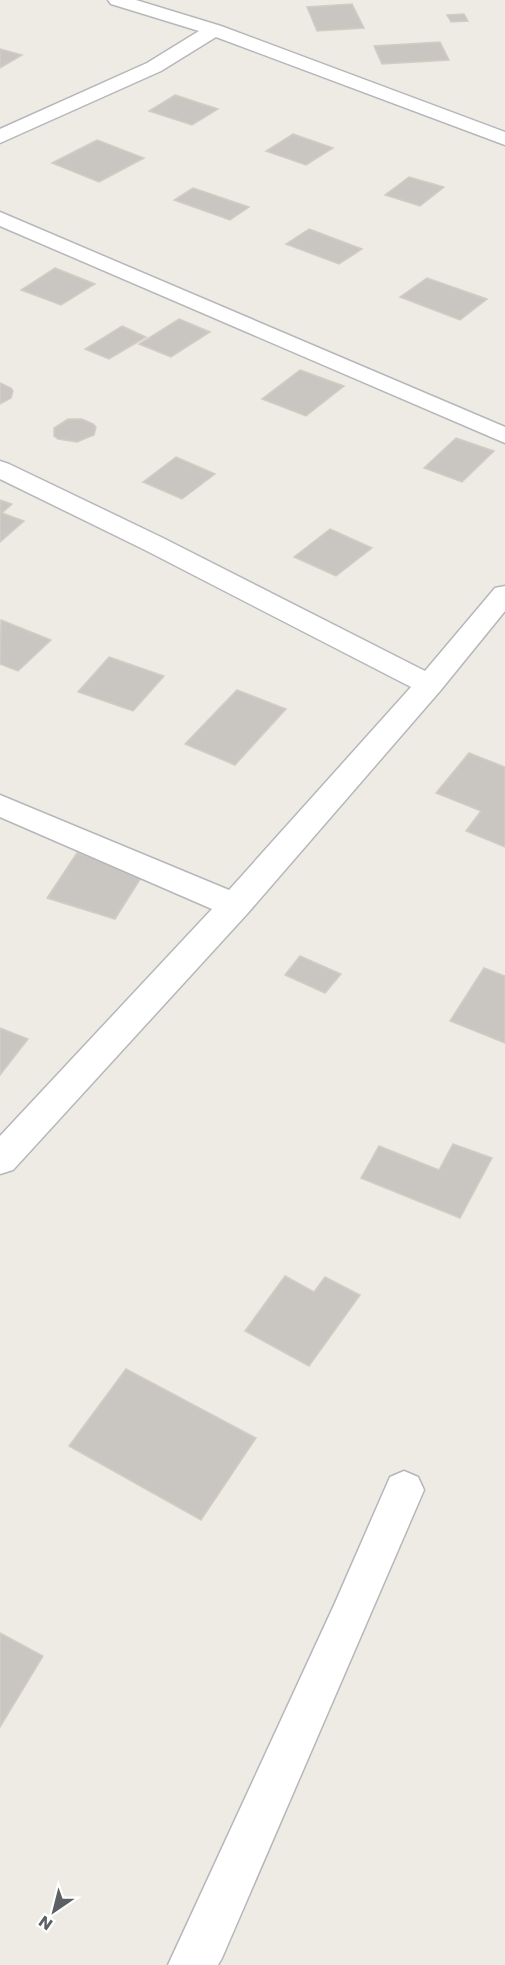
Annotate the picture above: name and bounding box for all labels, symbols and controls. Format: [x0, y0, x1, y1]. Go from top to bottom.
north arrow [24, 1881, 84, 1941]
text: N [34, 1910, 57, 1936]

